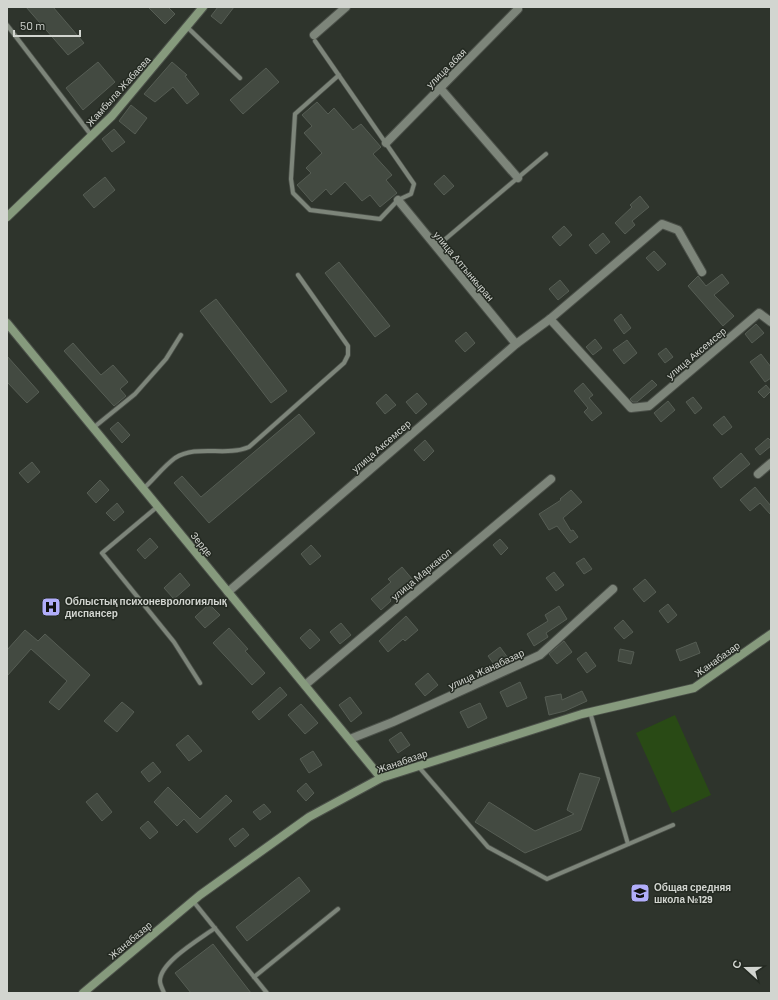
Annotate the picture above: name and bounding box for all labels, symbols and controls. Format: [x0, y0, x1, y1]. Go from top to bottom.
scale bar [14, 12, 80, 38]
text: 50 m [20, 18, 45, 32]
street label: улица абая [424, 46, 468, 90]
street label: Жамбыла Жабаева [83, 53, 153, 129]
street label: улица Алтынкыран [431, 229, 497, 303]
street label: улица Аксемсер [664, 324, 729, 381]
street label: улица Аксемсер [349, 417, 413, 475]
street label: Зерде [188, 529, 216, 559]
street label: улица Маркакол [388, 545, 454, 603]
place label: Облыстық психоневрологиялық диспансер [65, 595, 227, 619]
hospital icon: Облыстық психоневрологиялық диспансер [40, 596, 62, 618]
street label: Жанабазар [692, 639, 742, 679]
street label: улица Жанабазар [446, 646, 526, 692]
street label: Жанабазар [375, 747, 429, 775]
place label: Общая средняя школа №129 [654, 881, 731, 905]
school or university icon: Общая средняя школа №129 [629, 882, 651, 904]
street label: Жанабазар [106, 918, 154, 962]
north arrow [726, 948, 766, 988]
text: С [729, 958, 744, 970]

